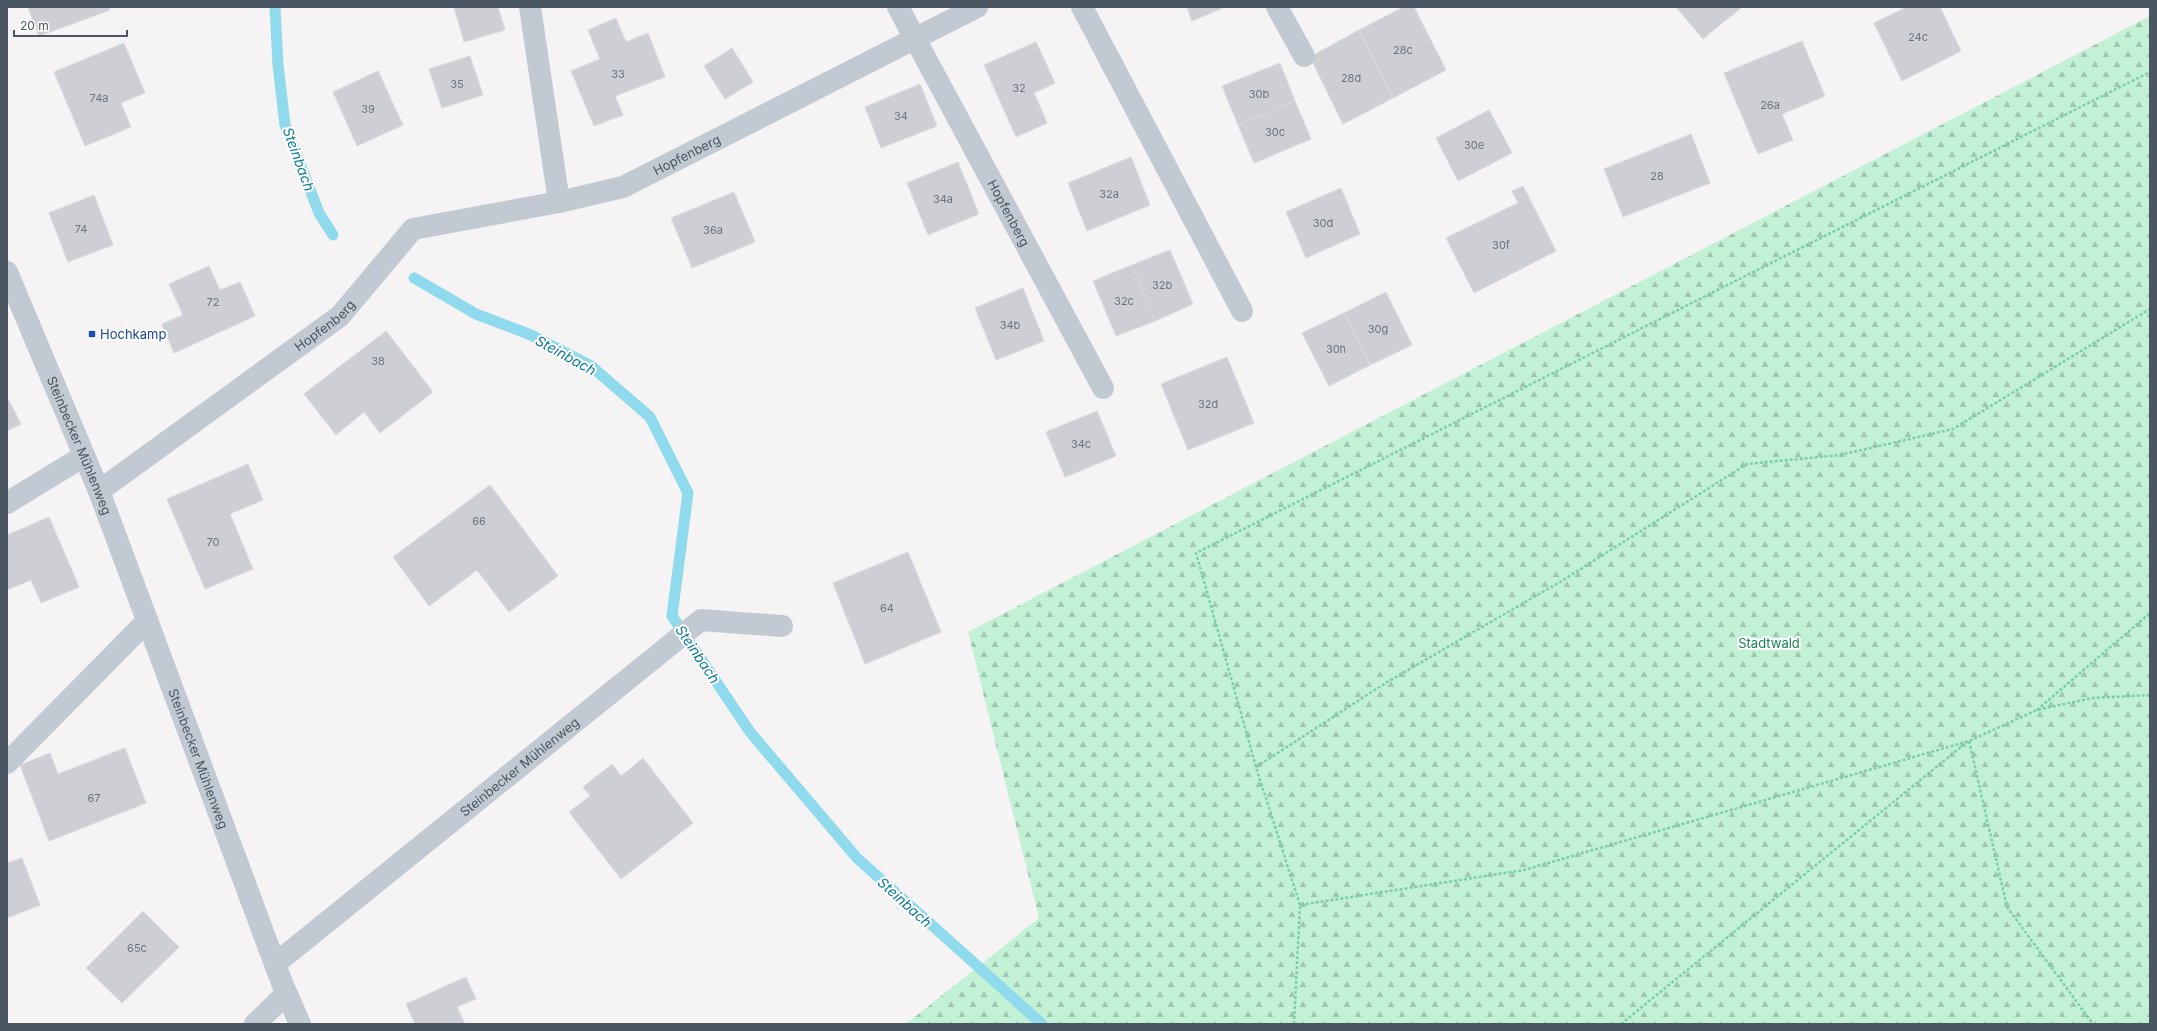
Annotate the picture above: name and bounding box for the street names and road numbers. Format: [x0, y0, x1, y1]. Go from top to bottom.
street label: Hopfenberg [650, 131, 723, 178]
street label: Hopfenberg [984, 177, 1033, 249]
street label: Hopfenberg [291, 296, 358, 355]
street label: Steinbecker Mühlenweg [44, 374, 115, 517]
street label: Steinbecker Mühlenweg [165, 686, 232, 831]
street label: Steinbecker Mühlenweg [457, 714, 582, 820]

